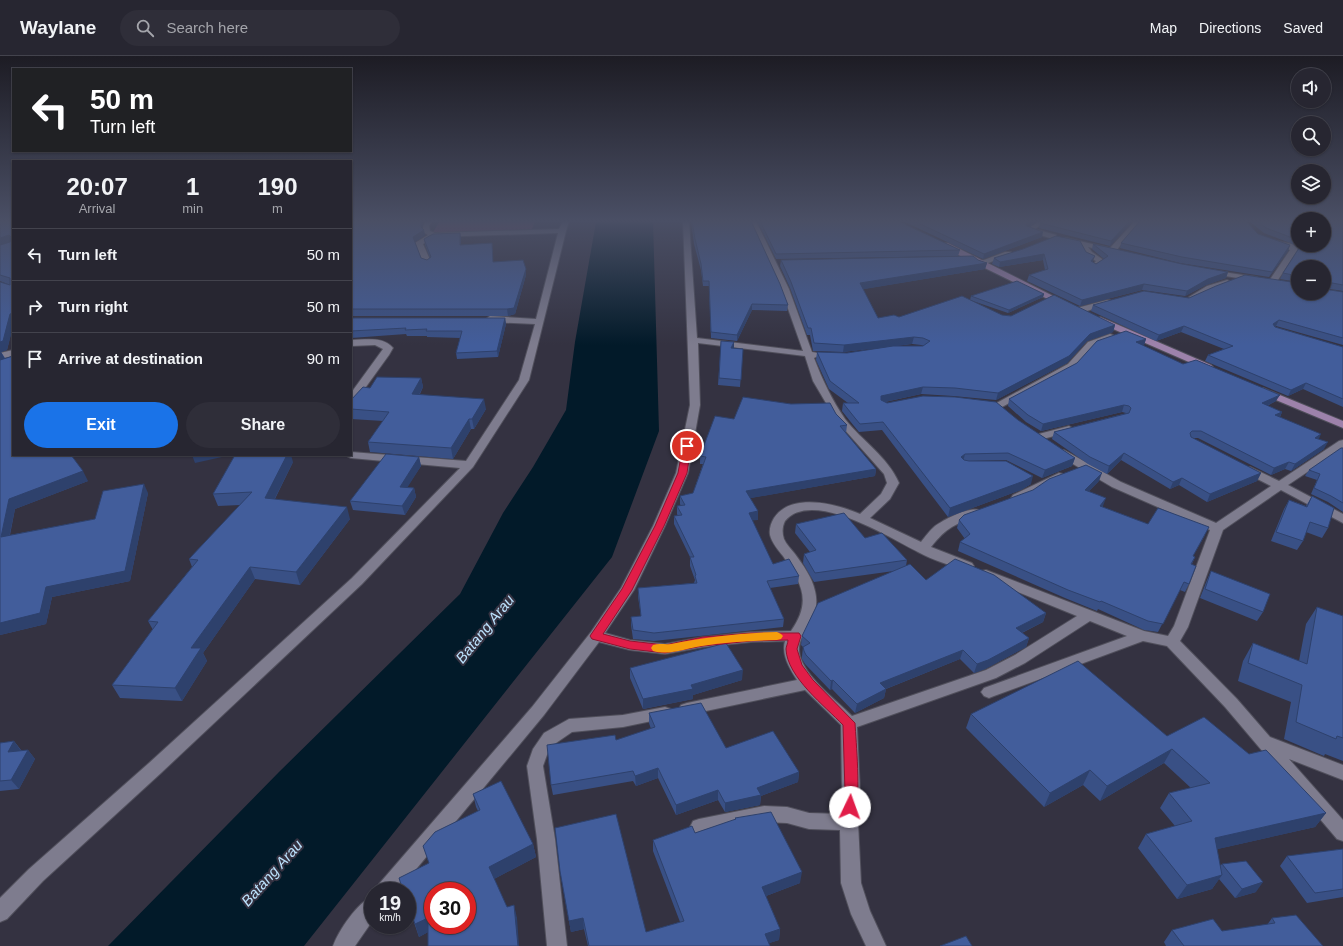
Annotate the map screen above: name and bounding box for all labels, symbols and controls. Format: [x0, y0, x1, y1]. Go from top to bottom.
search box [120, 10, 400, 46]
text: Waylane [20, 17, 96, 38]
icon: search [134, 17, 156, 39]
text: Search here [166, 19, 248, 36]
text: Map [1150, 20, 1177, 36]
text: Directions [1199, 20, 1261, 36]
text: Saved [1283, 20, 1323, 36]
map controls [1291, 68, 1331, 300]
button: sound [1291, 68, 1331, 108]
icon: left [24, 84, 76, 136]
text: 50 m [90, 84, 154, 115]
button: search [1291, 116, 1331, 156]
text: Turn left [90, 117, 155, 137]
button: layers [1291, 164, 1331, 204]
text: 20:07 [66, 173, 128, 200]
text: 1 [186, 173, 199, 200]
text: 190 [258, 173, 298, 200]
text: Arrival [79, 201, 116, 216]
text: min [182, 201, 203, 216]
text: m [272, 201, 283, 216]
button: + [1291, 212, 1331, 252]
icon: left [24, 244, 46, 266]
text: Turn left [58, 246, 117, 263]
text: 50 m [307, 246, 340, 263]
button: − [1291, 260, 1331, 300]
icon: right [24, 296, 46, 318]
text: Turn right [58, 298, 128, 315]
text: 50 m [307, 298, 340, 315]
icon: arrive [24, 348, 46, 370]
text: Arrive at destination [58, 350, 203, 367]
text: 90 m [307, 350, 340, 367]
button: Exit [24, 402, 178, 448]
button: Share [186, 402, 340, 448]
pin [670, 429, 704, 463]
icon: arrive [676, 435, 698, 457]
water label: Batang Arau [452, 591, 518, 666]
position arrow [829, 786, 871, 828]
water label: Batang Arau [238, 836, 306, 909]
speed limit sign: 30 [424, 882, 476, 934]
text: 19 [379, 892, 401, 914]
text: km/h [379, 912, 401, 923]

